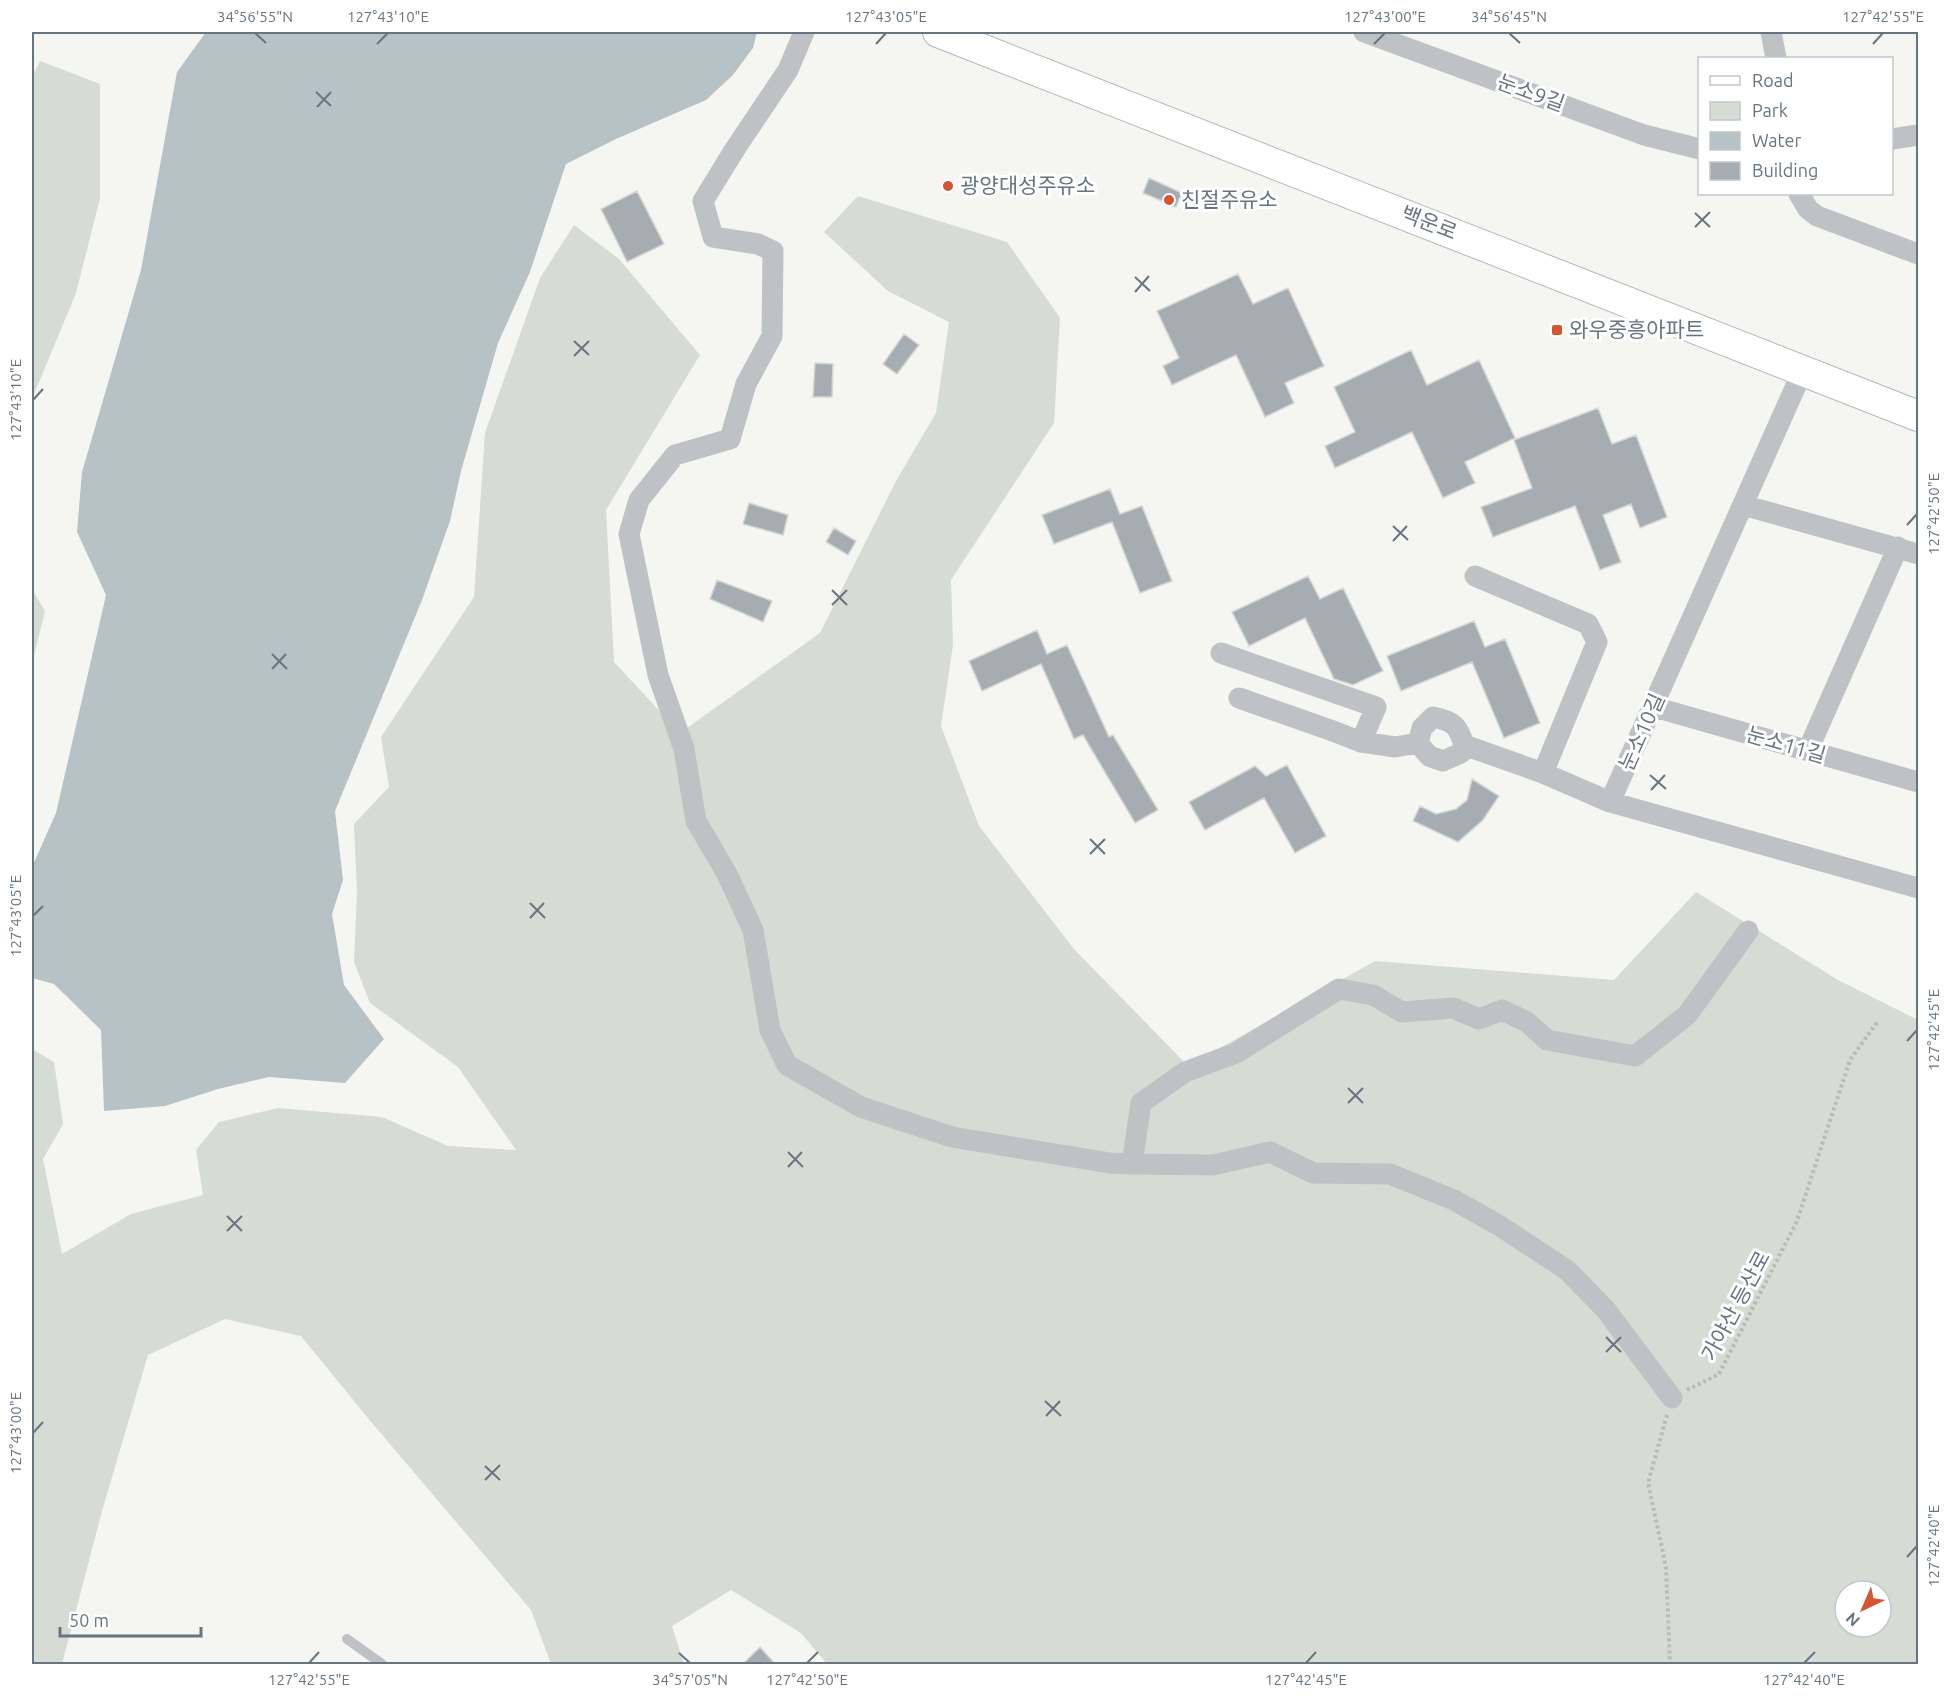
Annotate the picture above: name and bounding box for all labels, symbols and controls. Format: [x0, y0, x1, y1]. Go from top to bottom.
text: 34°56'55"N [217, 8, 293, 25]
text: 127°43'10"E [347, 8, 429, 25]
text: 127°43'05"E [845, 8, 927, 25]
text: 127°43'00"E [1344, 8, 1426, 25]
text: 34°56'45"N [1471, 8, 1547, 25]
text: 127°42'55"E [1842, 8, 1924, 25]
legend [1698, 57, 1893, 195]
street label: 눈소9길 [1494, 69, 1568, 115]
text: Road [1752, 70, 1794, 90]
text: Park [1752, 100, 1788, 120]
text: Water [1752, 130, 1802, 150]
text: Building [1752, 160, 1818, 180]
place label: 광양대성주유소 [960, 173, 1095, 197]
marker: 광양대성주유소 [941, 179, 955, 193]
place label: 친절주유소 [1181, 187, 1278, 211]
marker: 친절주유소 [1162, 193, 1176, 207]
street label: 백운로 [1398, 200, 1461, 244]
place label: 와우중흥아파트 [1569, 317, 1704, 341]
marker: 와우중흥아파트 [1550, 323, 1564, 337]
text: 127°43'10"E [7, 359, 24, 441]
text: 127°42'50"E [1925, 473, 1942, 555]
street label: 눈소10길 [1614, 689, 1669, 774]
street label: 눈소11길 [1744, 721, 1829, 767]
text: 127°43'05"E [7, 875, 24, 957]
text: 127°42'45"E [1925, 989, 1942, 1071]
street label: 가야산 등산로 [1696, 1247, 1774, 1364]
text: 127°43'00"E [7, 1392, 24, 1474]
text: 127°42'40"E [1925, 1505, 1942, 1587]
north arrow [1833, 1579, 1893, 1639]
scale bar [60, 1600, 201, 1638]
text: N [1842, 1609, 1863, 1630]
text: 50 m [69, 1610, 109, 1630]
text: 127°42'55"E [268, 1671, 350, 1688]
text: 34°57'05"N [652, 1671, 728, 1688]
text: 127°42'50"E [766, 1671, 848, 1688]
text: 127°42'45"E [1265, 1671, 1347, 1688]
text: 127°42'40"E [1763, 1671, 1845, 1688]

